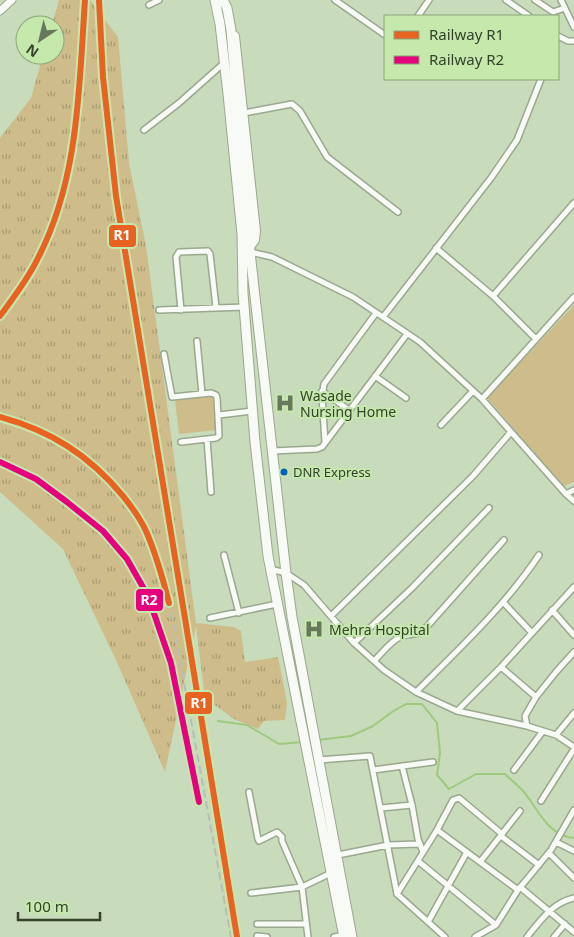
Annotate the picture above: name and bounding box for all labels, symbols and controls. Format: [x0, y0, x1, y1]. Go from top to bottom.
north arrow [15, 15, 65, 65]
legend [384, 15, 559, 80]
text: Railway R1 [429, 24, 504, 44]
text: N [22, 40, 42, 62]
text: Railway R2 [429, 49, 504, 69]
line badge: R1 [108, 224, 137, 248]
text: R1 [113, 225, 131, 244]
place label: Wasade Nursing Home [300, 386, 396, 421]
hospital icon: Wasade Nursing Home [274, 392, 296, 414]
place label: DNR Express [293, 463, 371, 481]
marker: DNR Express [279, 467, 289, 477]
line badge: R2 [135, 588, 164, 612]
text: R2 [140, 590, 158, 609]
hospital icon: Mehra Hospital [303, 618, 325, 640]
place label: Mehra Hospital [329, 620, 430, 639]
line badge: R1 [184, 691, 213, 715]
text: R1 [190, 693, 208, 712]
scale bar [18, 890, 100, 922]
text: 100 m [25, 896, 69, 916]

